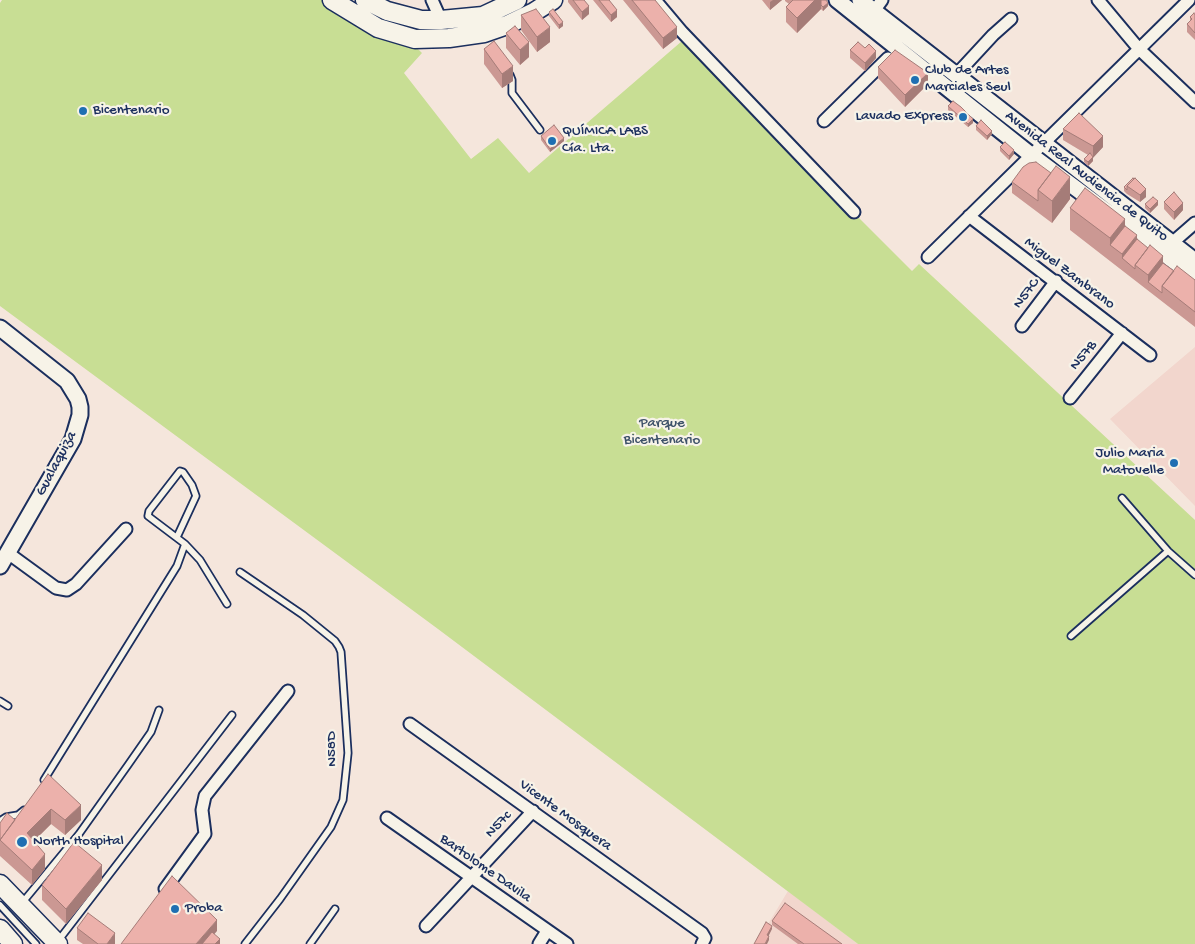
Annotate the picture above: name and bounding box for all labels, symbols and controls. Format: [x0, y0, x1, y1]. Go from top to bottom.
place label: Club de Artes Marciales Seul [925, 62, 1011, 97]
marker: Club de Artes Marciales Seul [909, 74, 921, 86]
place label: Bicentenario [93, 102, 170, 120]
marker: Bicentenario [77, 105, 89, 117]
place label: Lavado Express [855, 108, 953, 126]
street label: Avenida Real Audiencia de Quito [1001, 108, 1171, 246]
marker: Lavado Express [957, 111, 969, 123]
place label: QUÍMICA LABS Cía. Lta. [562, 123, 648, 158]
marker: QUÍMICA LABS Cía. Lta. [546, 135, 558, 147]
street label: Miguel Zambrano [1020, 234, 1118, 314]
street label: N57C [1010, 275, 1044, 313]
street label: N57B [1067, 337, 1101, 375]
park label: Parque Bicentenario [624, 415, 700, 450]
street label: Gualaquiza [32, 429, 82, 499]
place label: Julio Maria Matovelle [1095, 445, 1164, 480]
marker: Julio Maria Matovelle [1168, 457, 1180, 469]
street label: N58D [324, 731, 342, 767]
street label: Vicente Mosquera [515, 776, 615, 856]
street label: N57c [482, 808, 516, 842]
street label: Bartolome Davila [436, 831, 534, 907]
place label: North Hospital [33, 833, 124, 851]
marker: North Hospital [15, 835, 29, 849]
place label: Proba [185, 900, 223, 918]
marker: Proba [169, 903, 181, 915]

